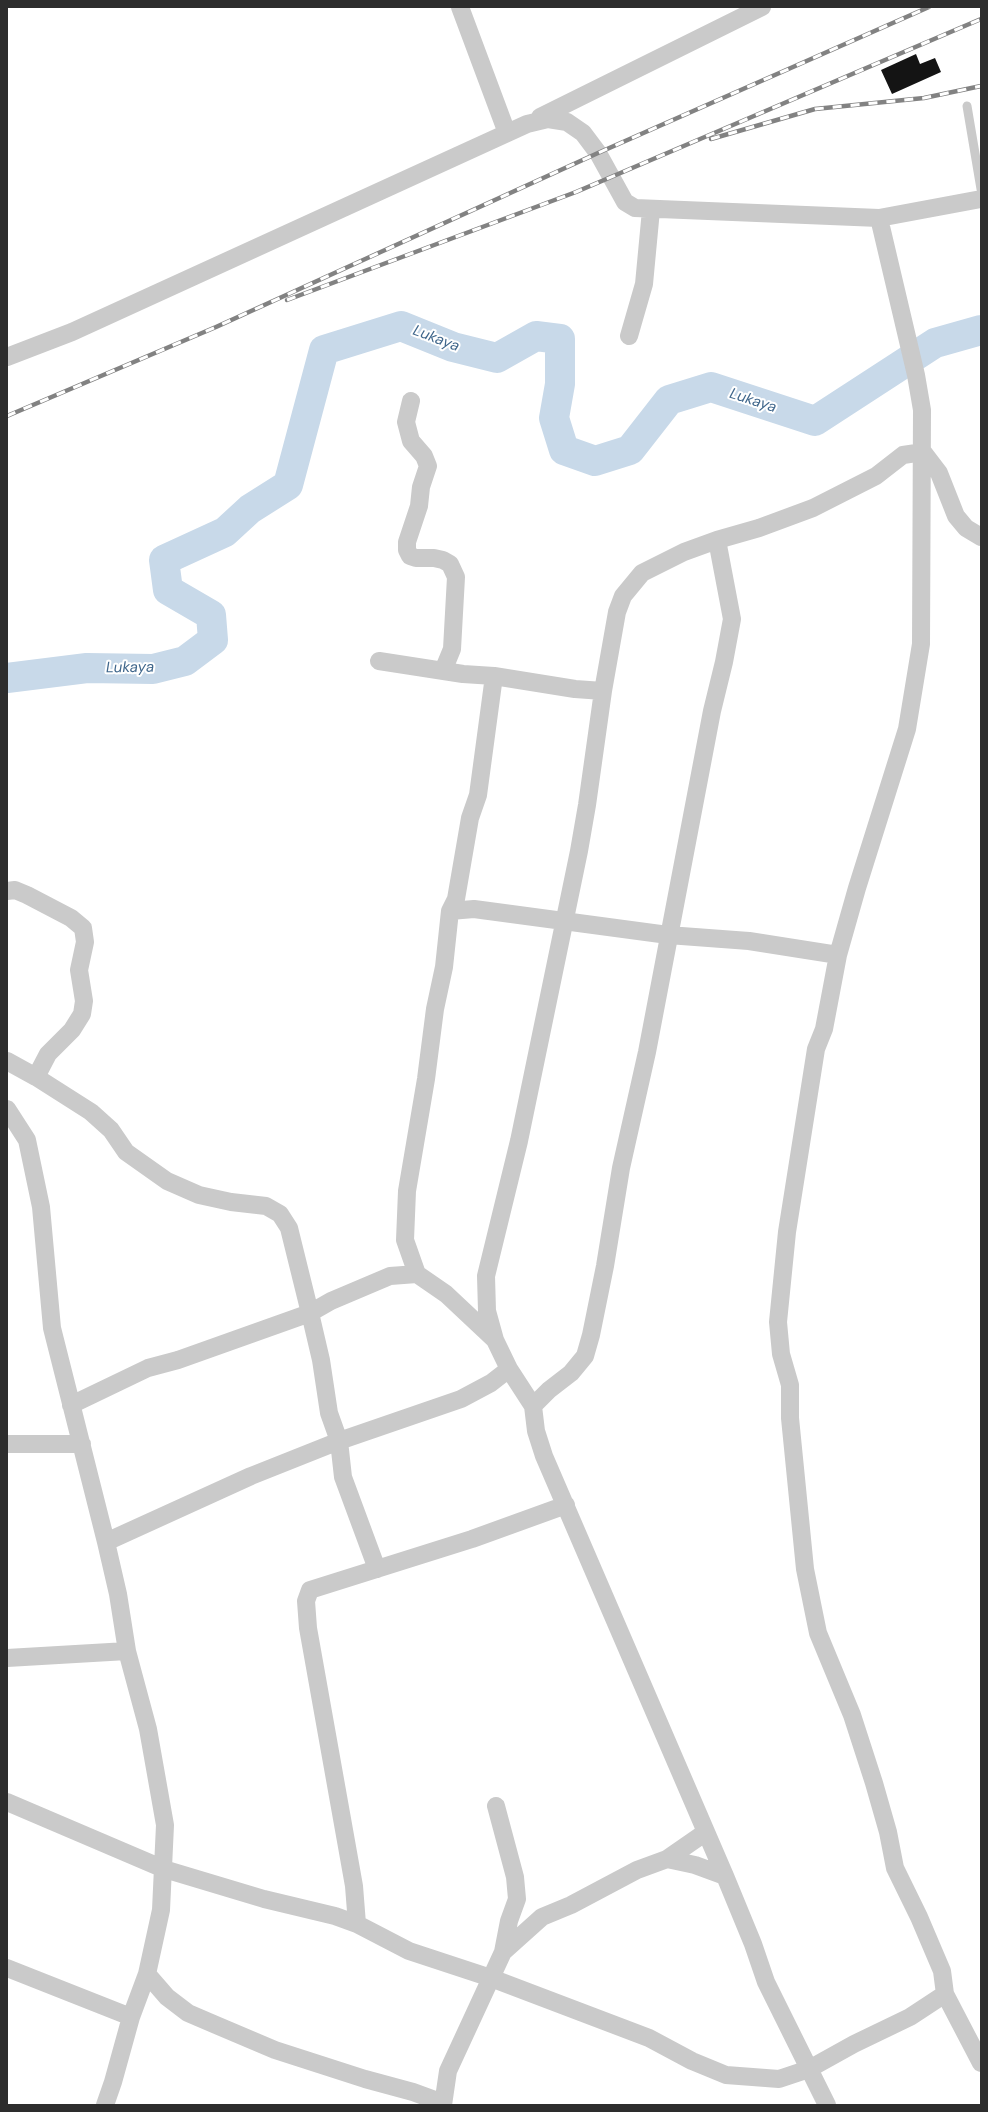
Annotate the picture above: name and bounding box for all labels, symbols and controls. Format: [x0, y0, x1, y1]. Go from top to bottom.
water label: Lukaya [410, 322, 462, 356]
water label: Lukaya [727, 385, 779, 417]
water label: Lukaya [106, 659, 154, 677]

